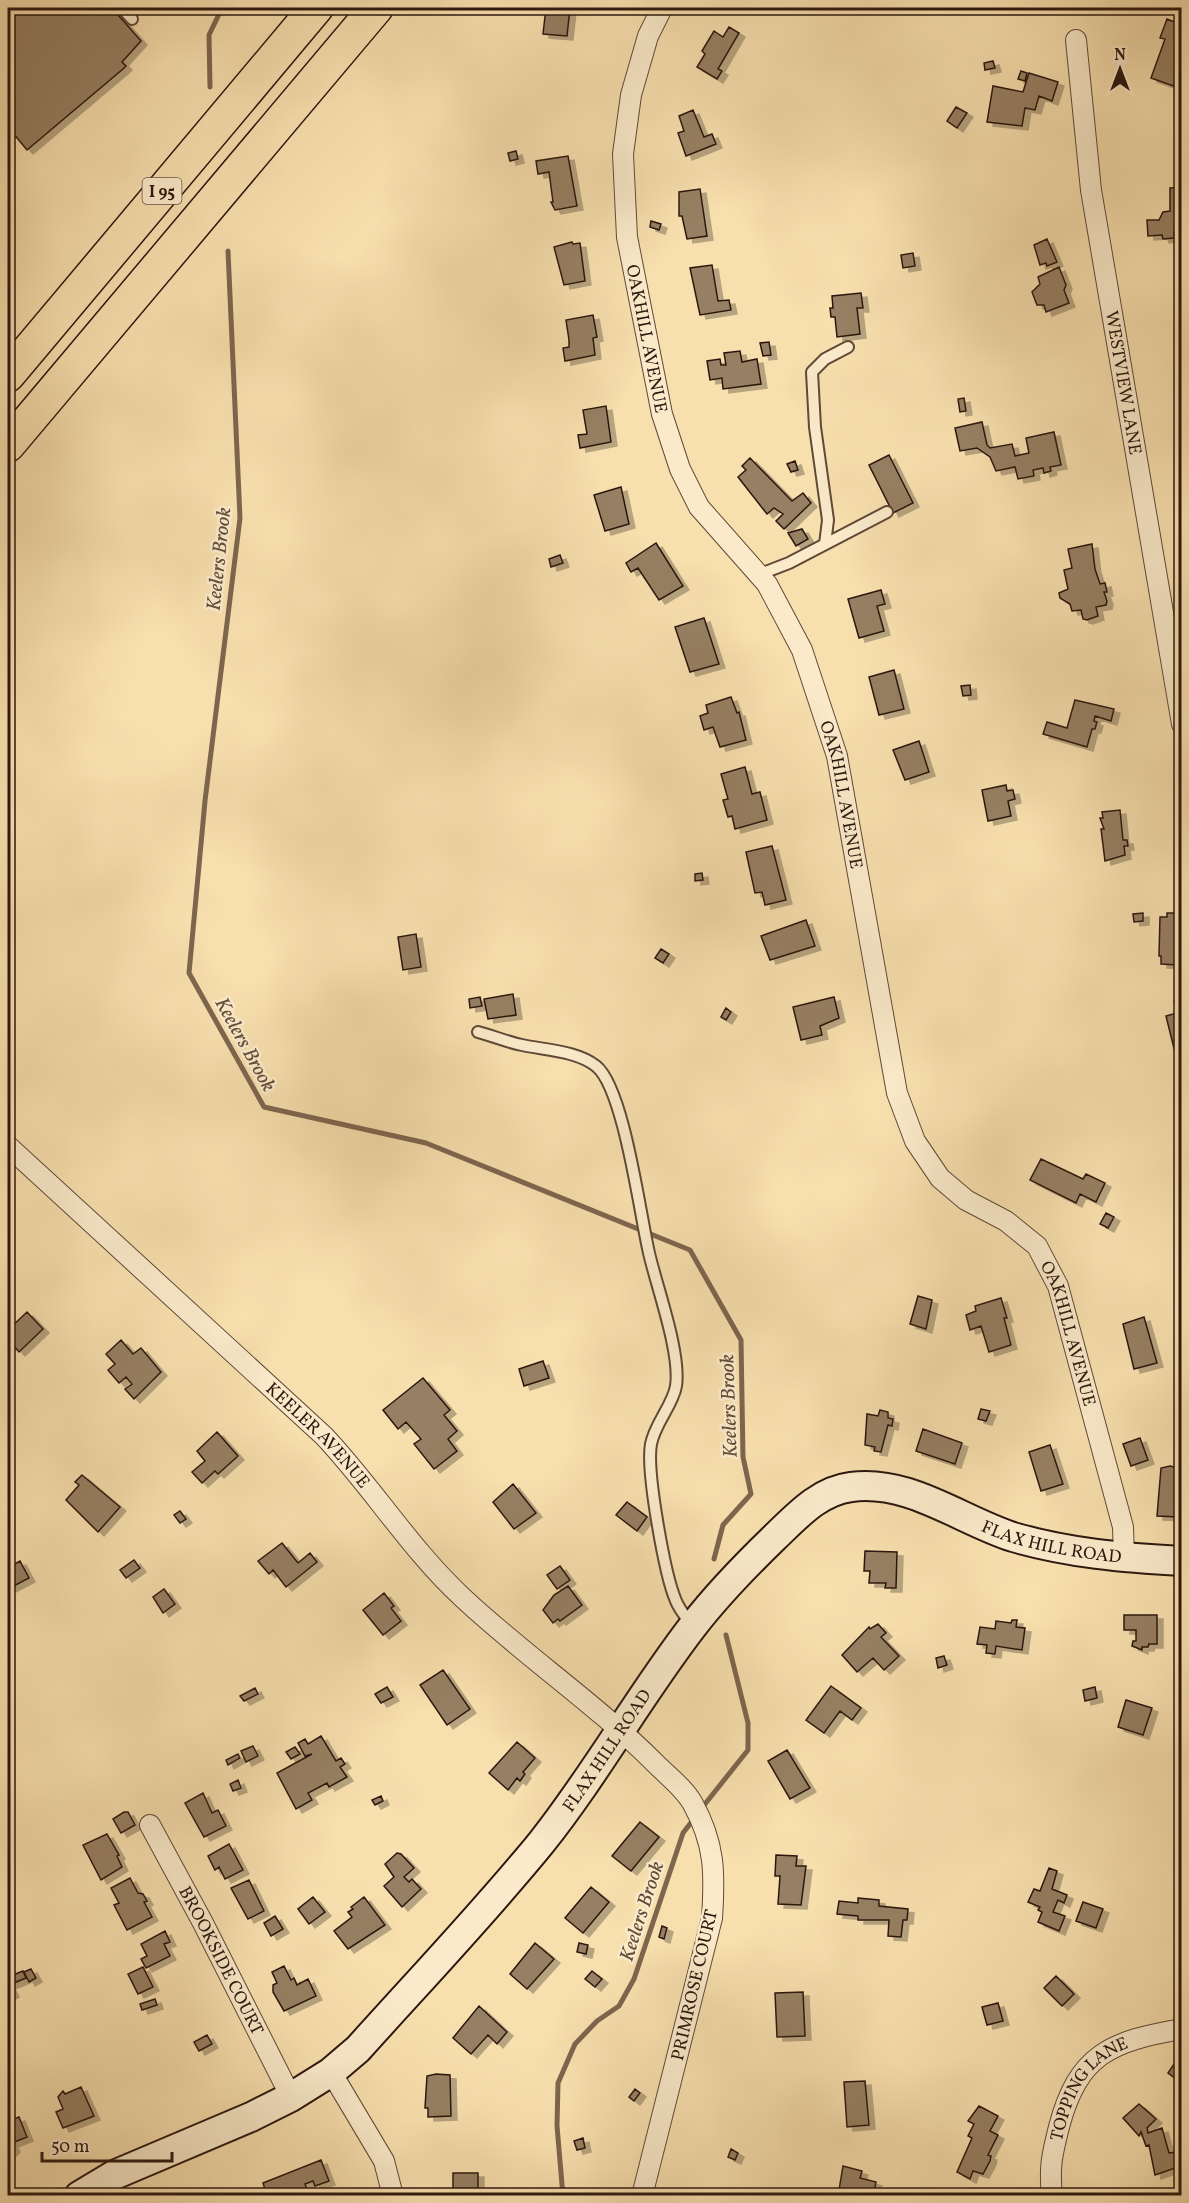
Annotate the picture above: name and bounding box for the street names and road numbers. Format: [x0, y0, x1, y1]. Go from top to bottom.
road number: I 95 [142, 178, 182, 204]
street label: OAKHILL AVENUE [619, 263, 673, 416]
street label: WESTVIEW LANE [1098, 309, 1147, 457]
street label: OAKHILL AVENUE [812, 718, 868, 871]
street label: OAKHILL AVENUE [1033, 1257, 1101, 1409]
street label: KEELER AVENUE [259, 1377, 375, 1494]
street label: FLAX HILL ROAD [977, 1515, 1123, 1571]
street label: FLAX HILL ROAD [557, 1685, 658, 1818]
street label: BROOKSIDE COURT [171, 1882, 269, 2040]
street label: PRIMROSE COURT [666, 1907, 725, 2063]
street label: TOPPING LANE [1045, 2032, 1132, 2144]

